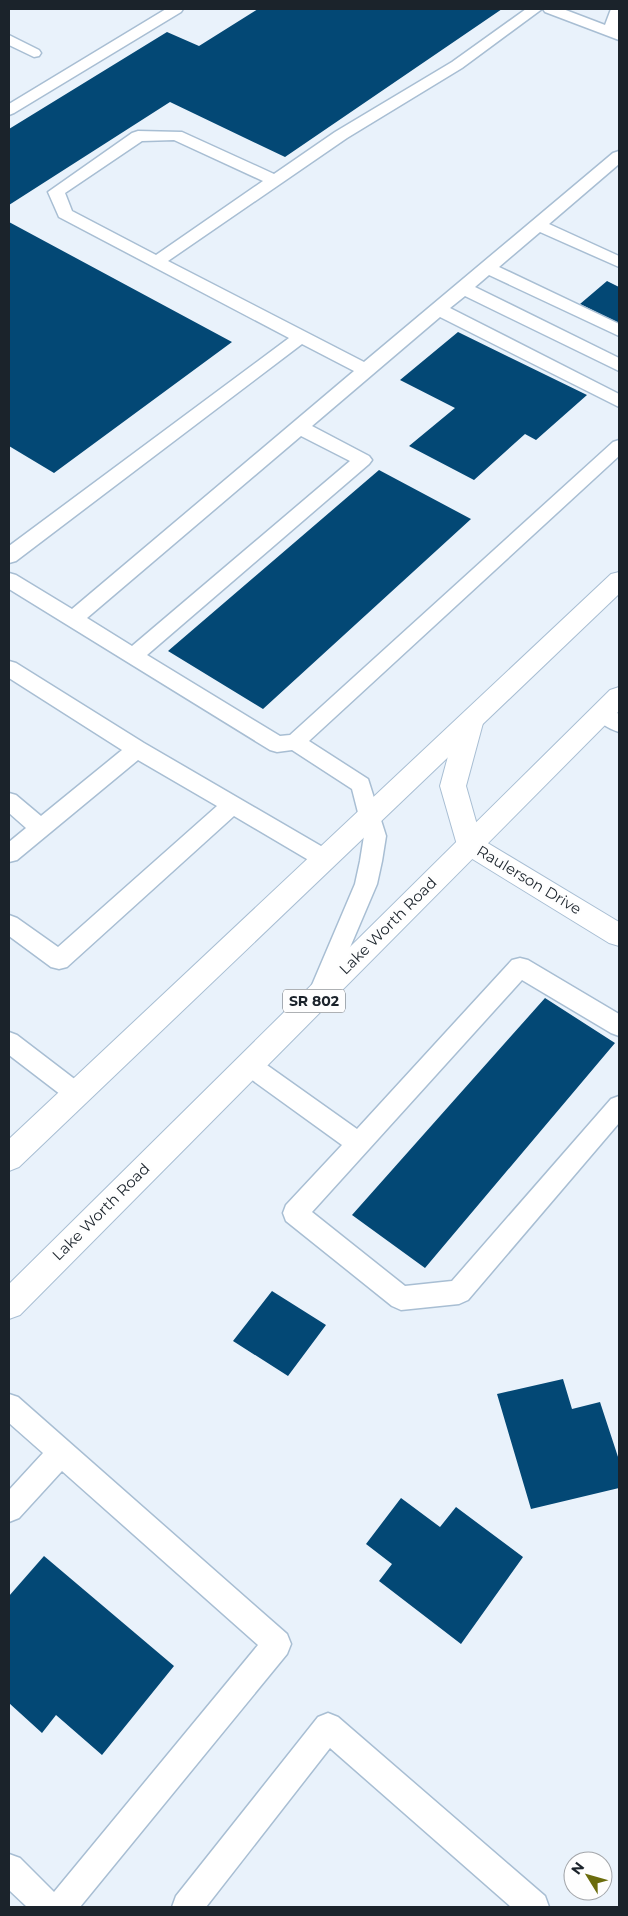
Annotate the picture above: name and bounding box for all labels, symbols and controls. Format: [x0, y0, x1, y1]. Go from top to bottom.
street label: Raulerson Drive [473, 841, 585, 918]
street label: Lake Worth Road [335, 873, 440, 978]
road number: SR 802 [283, 989, 345, 1012]
street label: Lake Worth Road [48, 1159, 153, 1264]
north arrow [563, 1851, 613, 1901]
text: N [567, 1858, 588, 1878]

